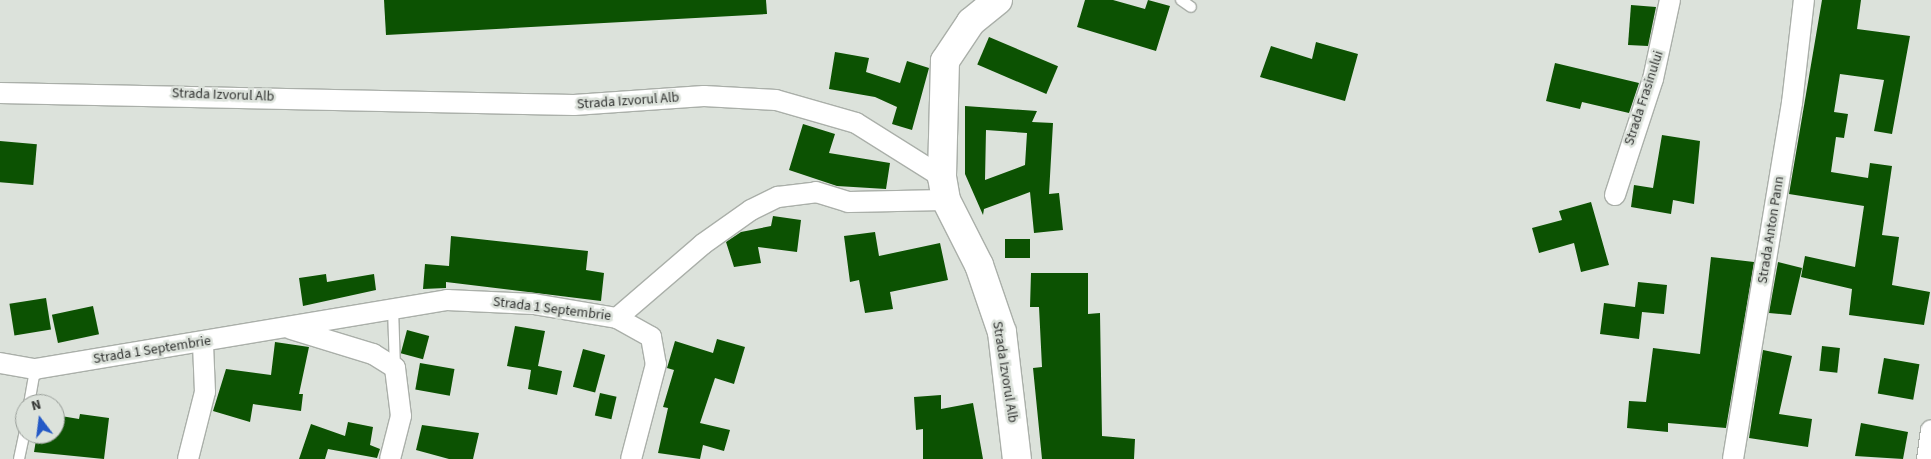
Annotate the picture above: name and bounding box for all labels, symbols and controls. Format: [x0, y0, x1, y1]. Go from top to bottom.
street label: Strada Frasinului [1621, 49, 1667, 147]
street label: Strada Izvorul Alb [171, 85, 275, 105]
street label: Strada Izvorul Alb [576, 89, 680, 113]
street label: Strada Anton Pann [1754, 175, 1788, 285]
street label: Strada 1 Septembrie [492, 293, 612, 325]
street label: Strada Izvorul Alb [989, 320, 1021, 424]
street label: Strada 1 Septembrie [92, 332, 212, 368]
north arrow [15, 394, 65, 444]
text: N [29, 395, 43, 416]

